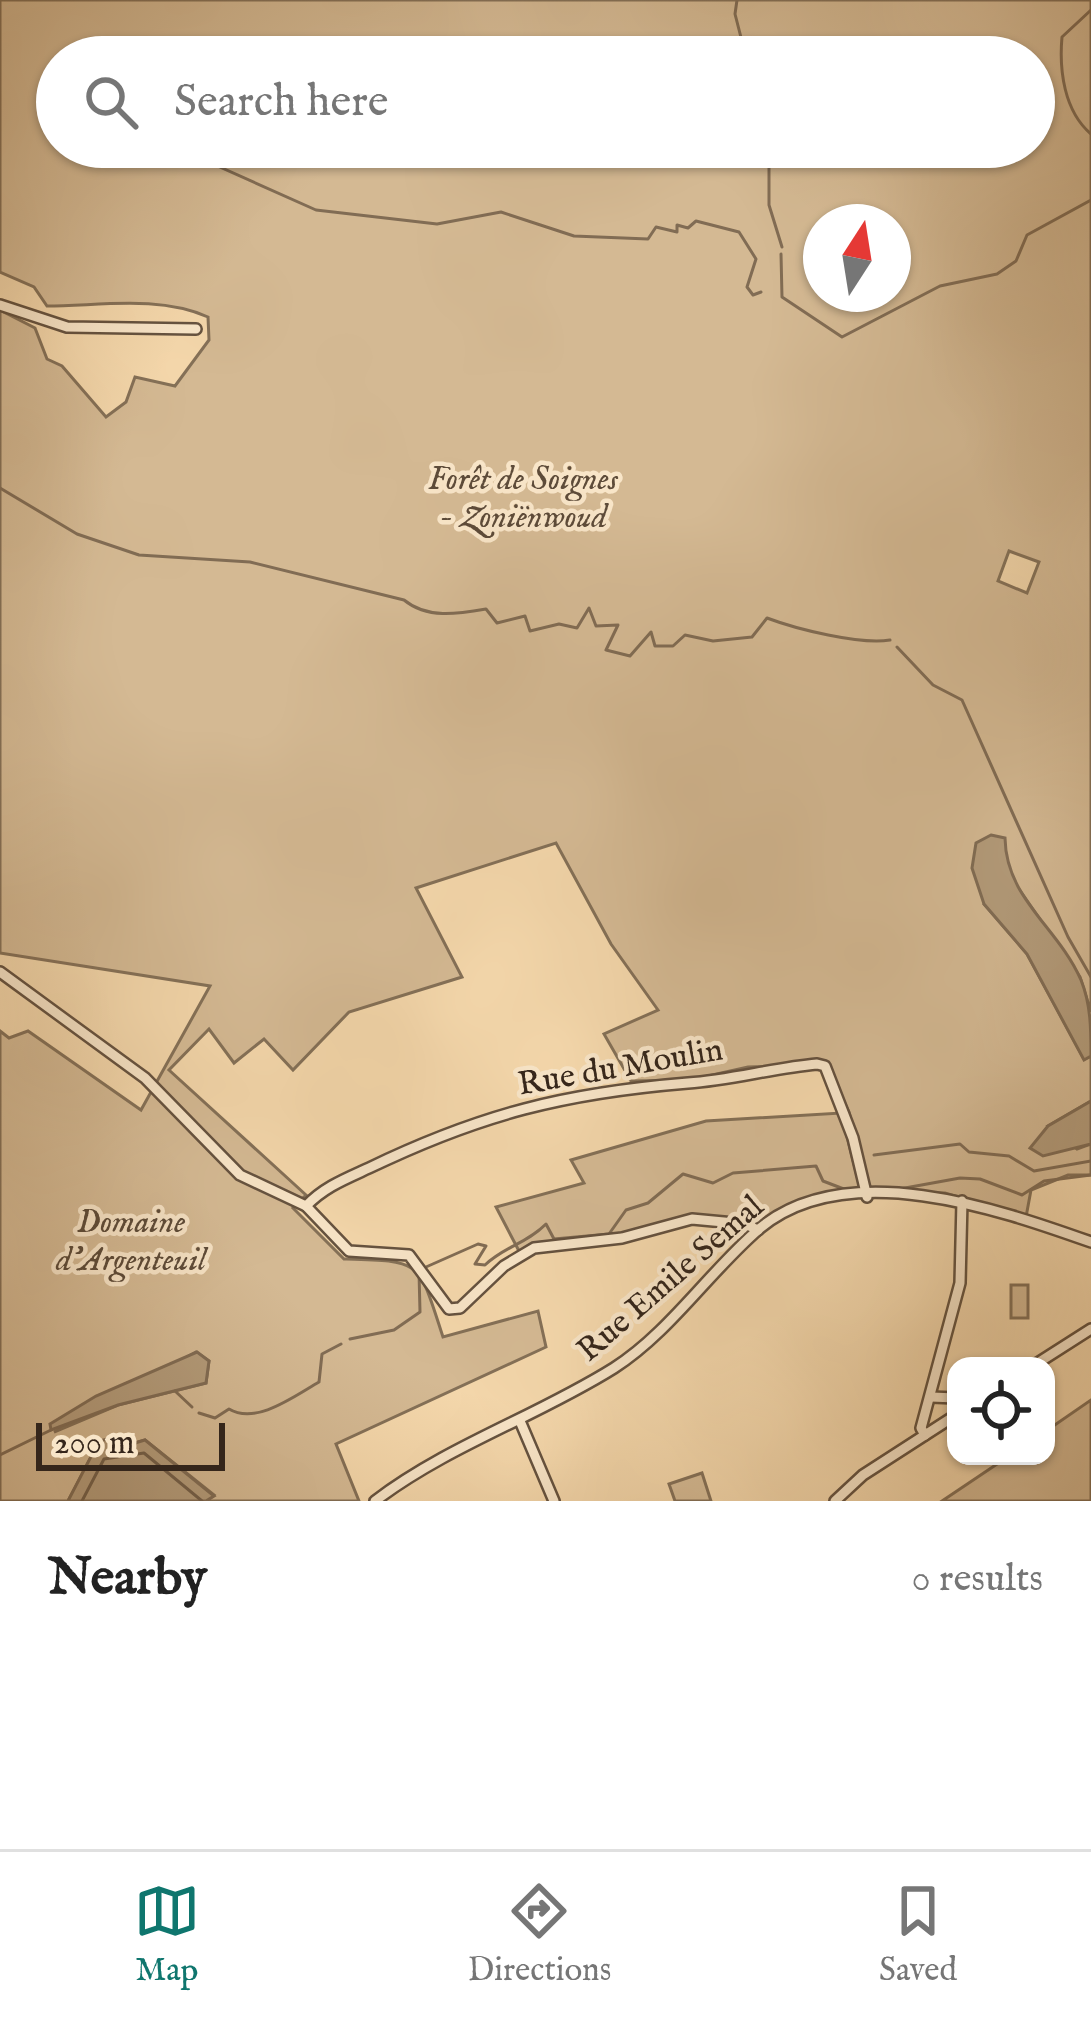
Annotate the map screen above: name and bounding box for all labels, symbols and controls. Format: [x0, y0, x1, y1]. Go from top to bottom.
search box [36, 36, 1055, 168]
icon: search [78, 69, 144, 135]
text: Search here [174, 74, 388, 131]
north arrow [803, 204, 911, 312]
park label: Forêt de Soignes - Zoniënwoud [428, 459, 619, 539]
street label: Rue du Moulin [515, 1029, 726, 1107]
street label: Rue Emile Semal [569, 1187, 773, 1372]
park label: Domaine d'Argenteuil [55, 1202, 208, 1282]
map controls [947, 1357, 1055, 1465]
button: locate [947, 1357, 1055, 1465]
scale bar [36, 1417, 225, 1470]
text: 200 m [54, 1423, 135, 1465]
text: Nearby [48, 1547, 207, 1612]
text: 0 results [911, 1555, 1043, 1604]
tab: Map [134, 1878, 200, 1992]
tab: Directions [468, 1878, 611, 1992]
tab: Saved [879, 1878, 957, 1992]

